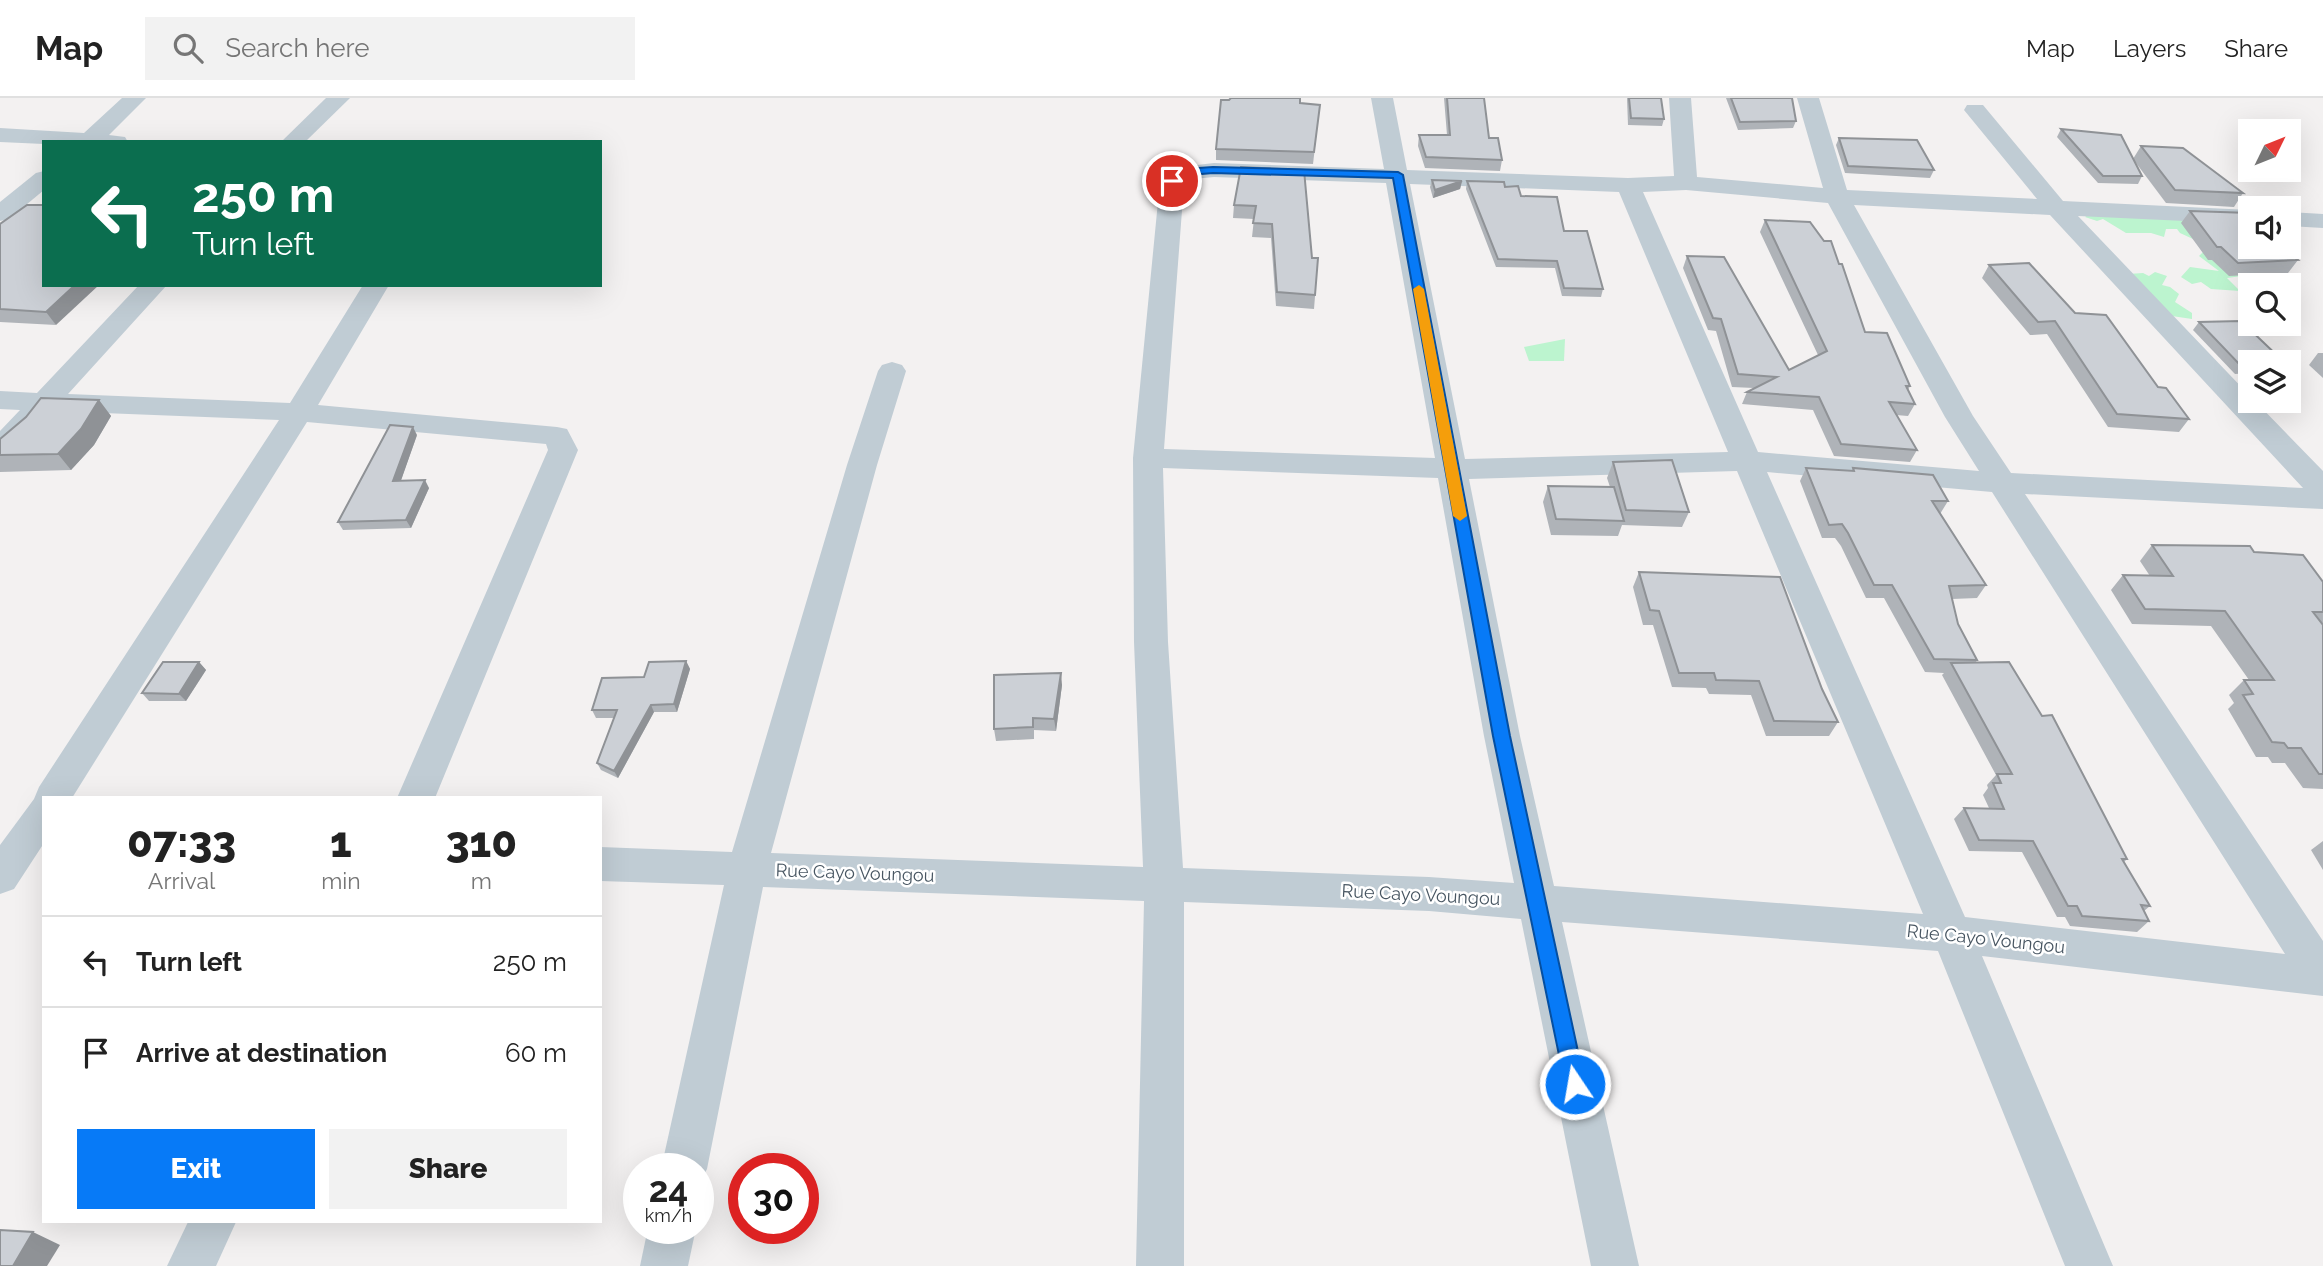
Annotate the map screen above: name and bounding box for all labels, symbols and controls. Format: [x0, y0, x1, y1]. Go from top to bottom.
search box [145, 17, 635, 80]
text: Map [35, 29, 103, 68]
icon: search [169, 29, 207, 67]
text: Search here [225, 33, 370, 63]
text: Map [2026, 34, 2075, 63]
text: Layers [2113, 34, 2186, 63]
text: Share [2224, 34, 2288, 63]
north arrow [2238, 119, 2301, 182]
map controls [2238, 119, 2301, 413]
pin [1142, 151, 1202, 211]
icon: arrive [1153, 162, 1191, 200]
text: 250 m [192, 166, 334, 223]
icon: left [77, 168, 168, 259]
button: sound [2238, 196, 2301, 259]
text: Turn left [192, 225, 314, 262]
button: search [2238, 273, 2301, 336]
button: layers [2238, 350, 2301, 413]
text: 07:33 [127, 818, 236, 867]
text: 1 [330, 818, 352, 867]
text: 310 [446, 818, 517, 867]
street label: Rue Cayo Voungou [775, 859, 935, 886]
text: Arrival [148, 867, 215, 894]
text: min [321, 867, 361, 894]
text: m [471, 867, 492, 894]
street label: Rue Cayo Voungou [1341, 880, 1501, 909]
street label: Rue Cayo Voungou [1906, 920, 2066, 957]
icon: left [77, 943, 115, 981]
text: Turn left [136, 947, 242, 977]
text: 250 m [493, 947, 567, 977]
icon: arrive [77, 1034, 115, 1072]
text: Arrive at destination [136, 1038, 387, 1068]
text: 60 m [505, 1038, 567, 1068]
position arrow [1538, 1047, 1612, 1121]
button: Exit [77, 1129, 315, 1209]
button: Share [329, 1129, 567, 1209]
speed limit sign: 30 [728, 1153, 819, 1244]
text: 24 [649, 1169, 688, 1210]
text: km/h [645, 1205, 692, 1226]

